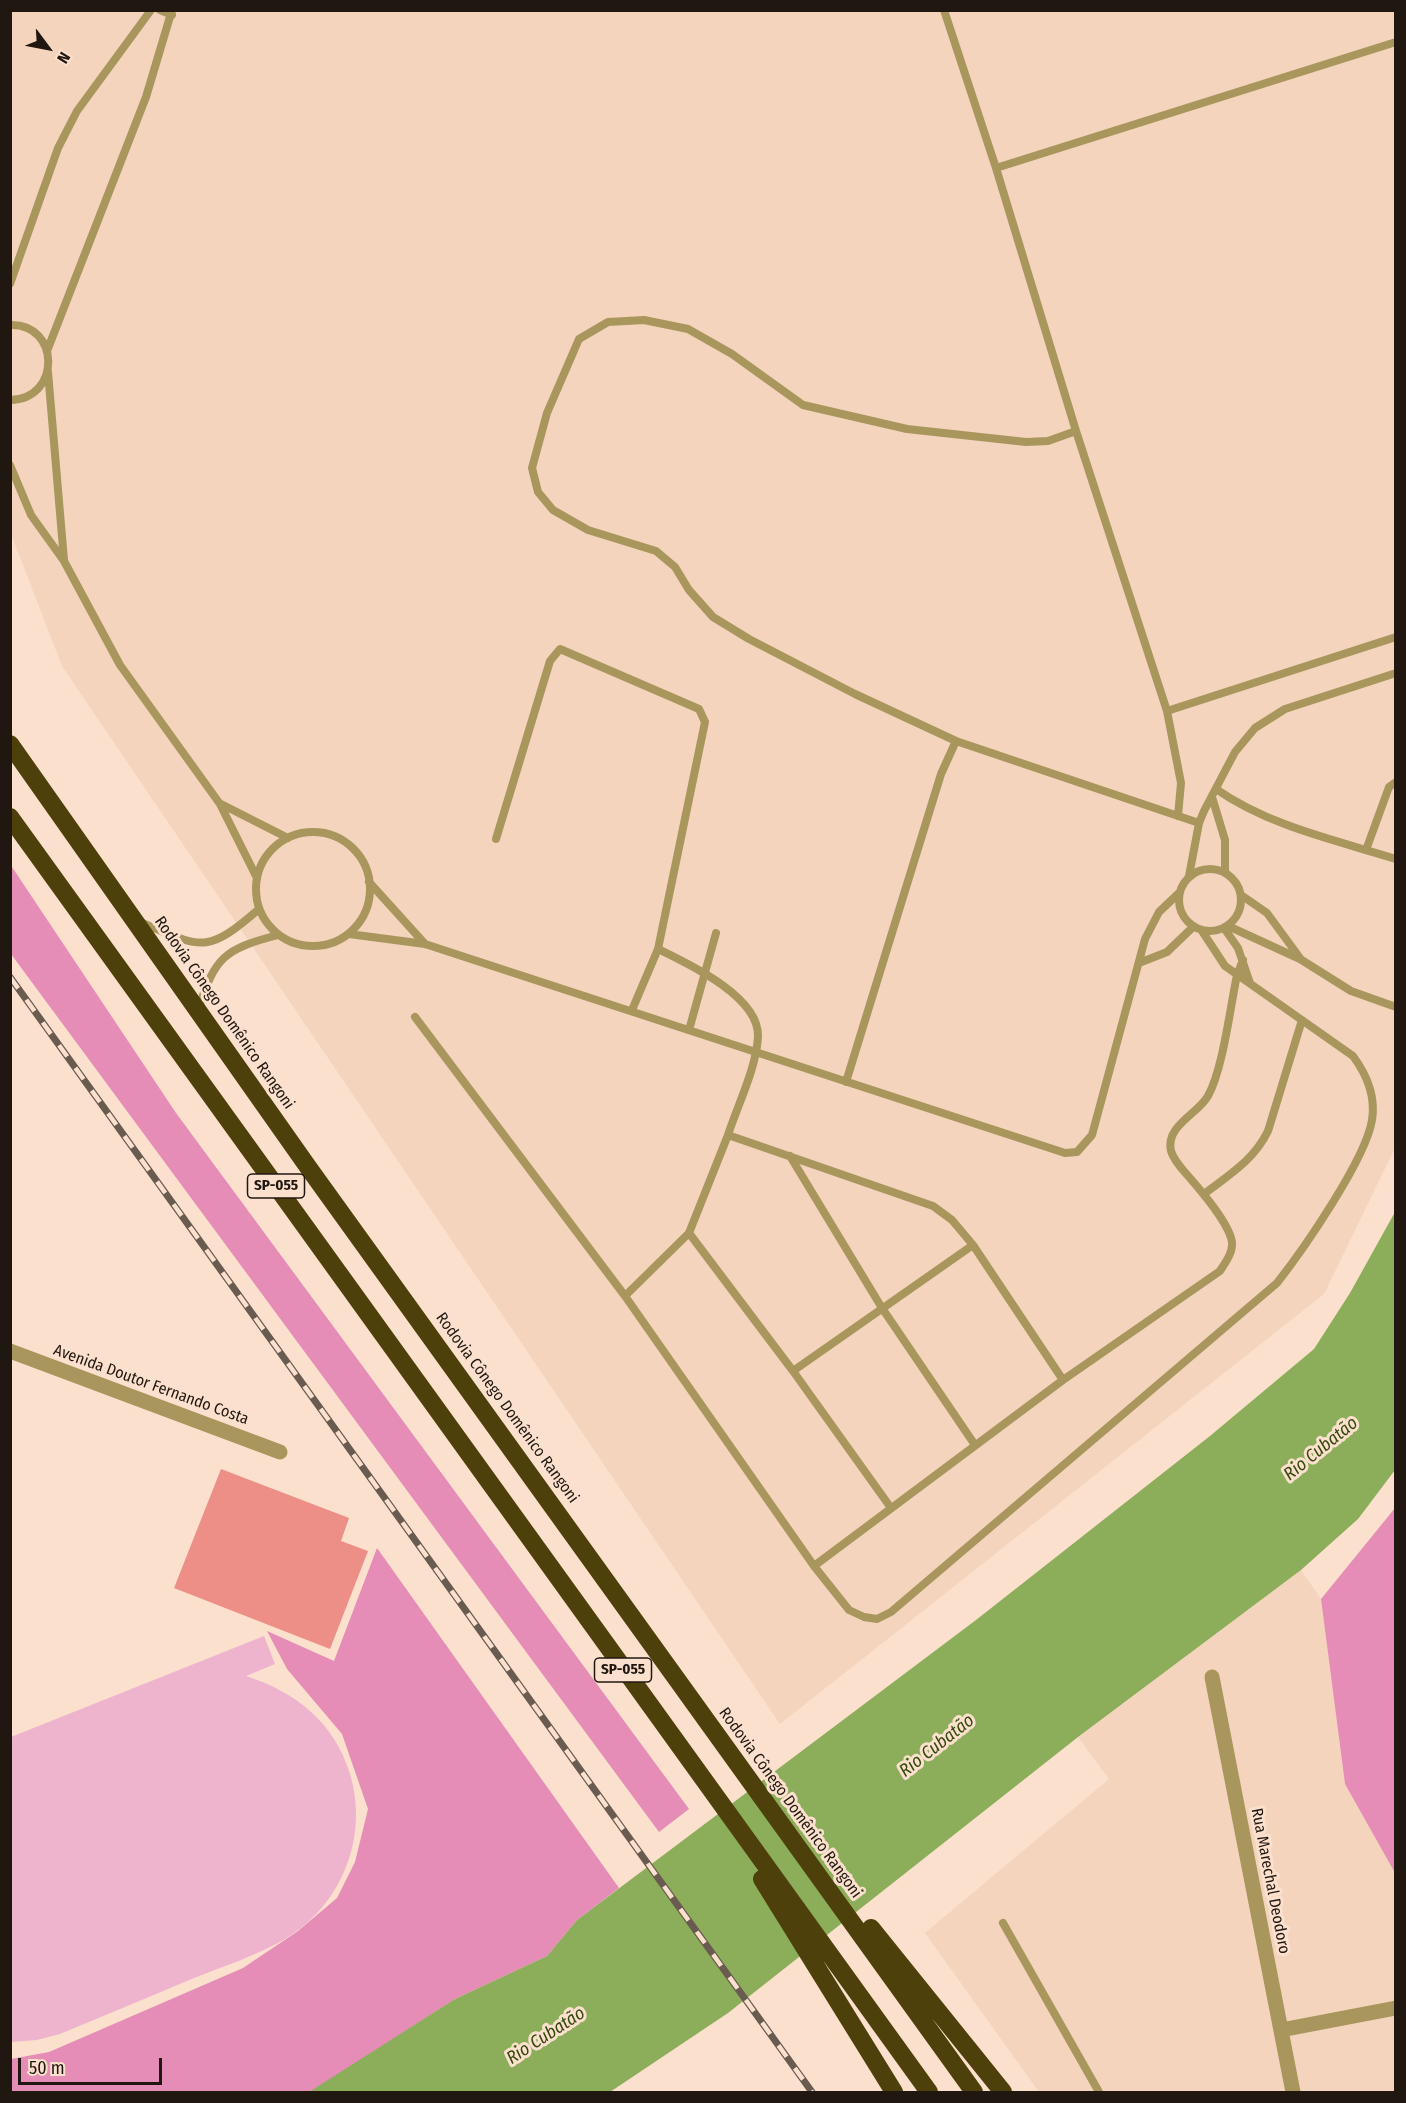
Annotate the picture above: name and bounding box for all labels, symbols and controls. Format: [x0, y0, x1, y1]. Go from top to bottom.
north arrow [18, 18, 78, 78]
text: N [53, 49, 74, 67]
street label: Rodovia Cônego Domênico Rangoni [150, 913, 298, 1113]
road number: SP-055 [248, 1174, 304, 1198]
street label: Rodovia Cônego Domênico Rangoni [431, 1309, 583, 1507]
street label: Avenida Doutor Fernando Costa [51, 1341, 251, 1429]
water label: Rio Cubatão [1280, 1413, 1362, 1485]
road number: SP-055 [594, 1658, 652, 1682]
street label: Rodovia Cônego Domênico Rangoni [714, 1704, 866, 1902]
water label: Rio Cubatão [895, 1710, 979, 1782]
street label: Rua Marechal Deodoro [1246, 1807, 1294, 1955]
water label: Rio Cubatão [503, 2003, 589, 2069]
scale bar [21, 2046, 165, 2084]
text: 50 m [29, 2057, 65, 2079]

